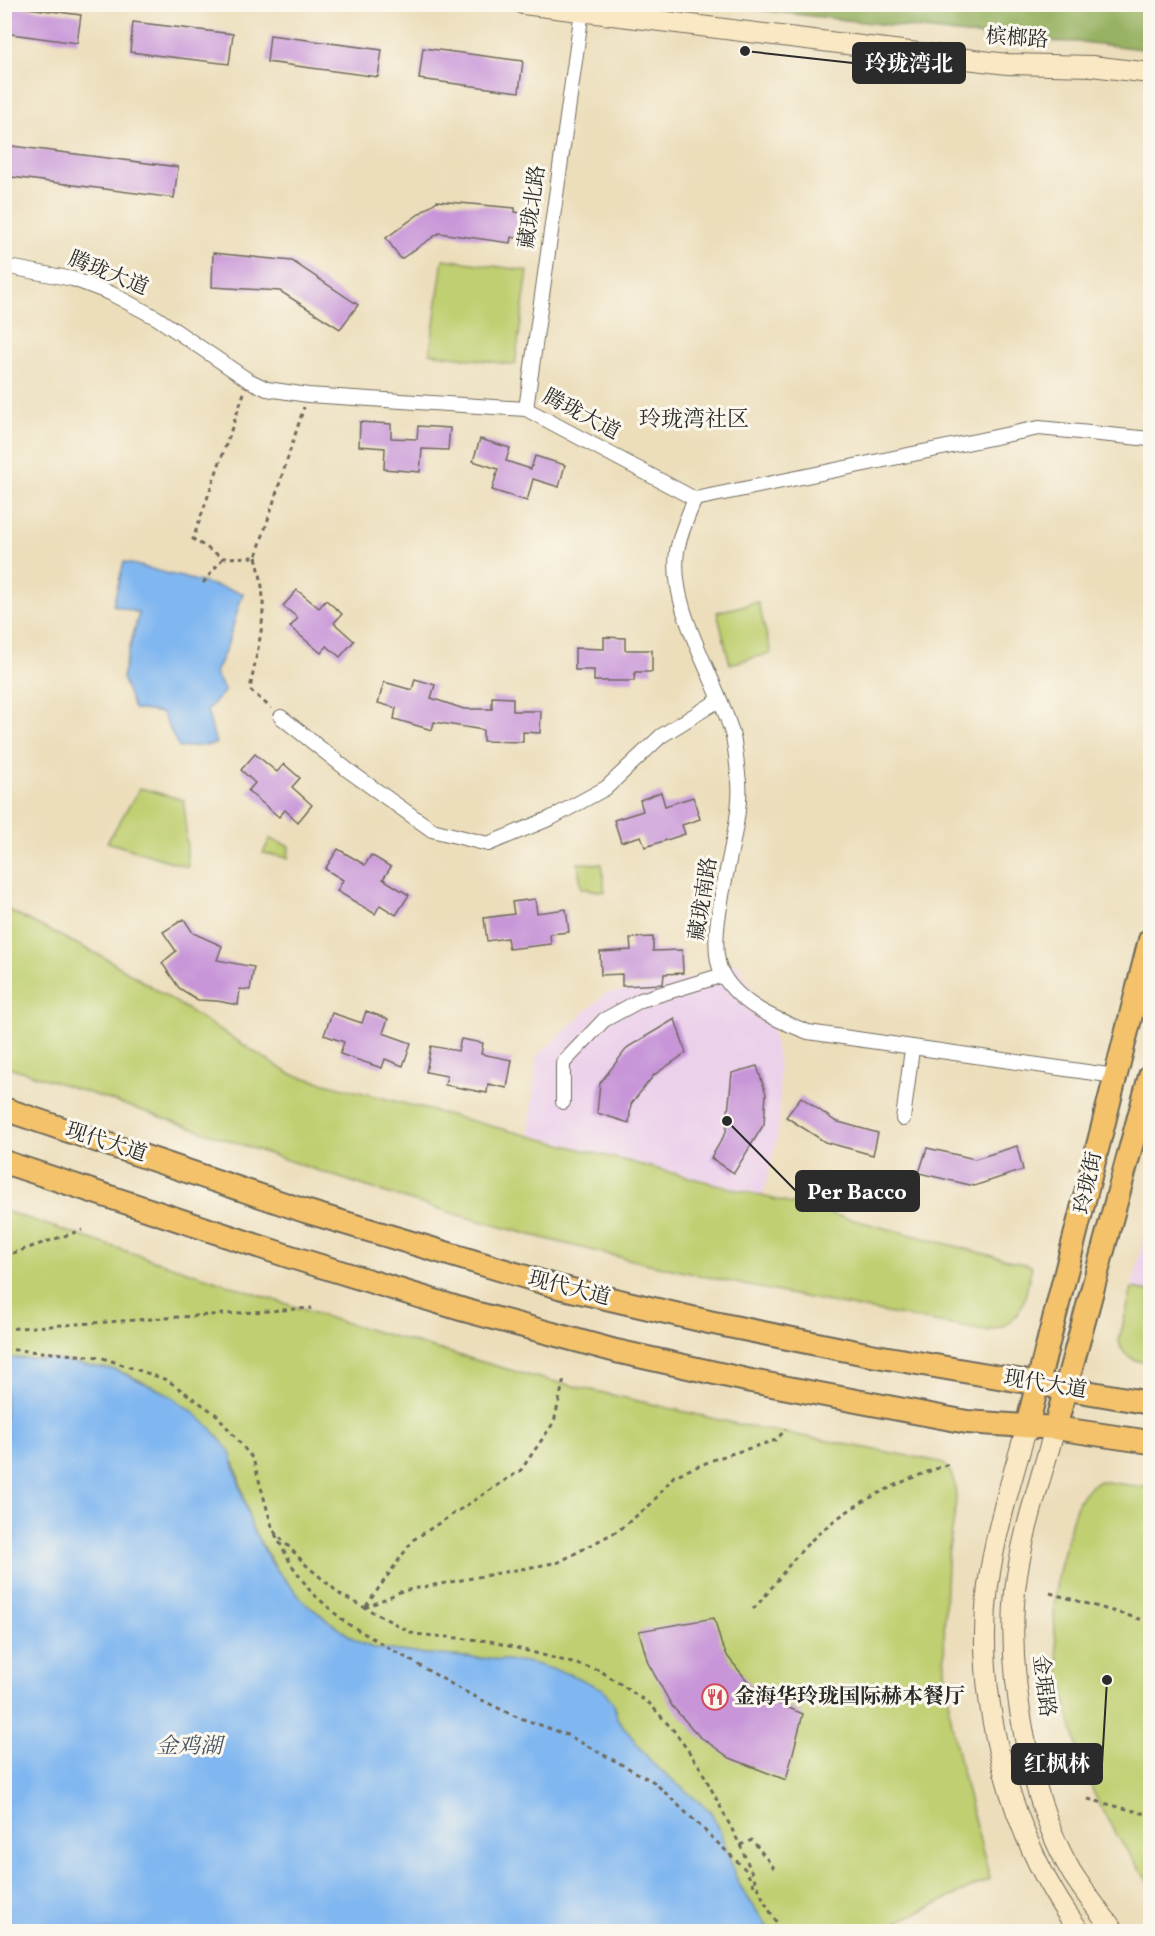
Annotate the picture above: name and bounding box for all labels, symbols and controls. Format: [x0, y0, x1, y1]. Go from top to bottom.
street label: 槟榔路 [985, 22, 1049, 56]
callout: 玲珑湾北 [853, 43, 965, 83]
text: 玲珑湾北 [865, 50, 953, 81]
street label: 藏珑北路 [513, 163, 553, 251]
street label: 腾珑大道 [64, 245, 152, 303]
street label: 腾珑大道 [537, 382, 625, 448]
district label: 玲珑湾社区 [639, 405, 749, 436]
street label: 藏珑南路 [683, 855, 725, 943]
street label: 现代大道 [62, 1116, 150, 1170]
street label: 玲珑街 [1068, 1149, 1110, 1217]
callout: Per Bacco [796, 1171, 919, 1211]
text: Per Bacco [807, 1178, 907, 1209]
street label: 现代大道 [525, 1265, 613, 1313]
street label: 现代大道 [1001, 1364, 1089, 1406]
street label: 金琚路 [1025, 1653, 1061, 1719]
restaurant icon: 金海华玲珑国际赫本餐厅 [700, 1682, 730, 1712]
place label: 金海华玲珑国际赫本餐厅 [734, 1683, 965, 1712]
water label: 金鸡湖 [156, 1732, 226, 1763]
callout: 红枫林 [1012, 1744, 1102, 1784]
text: 红枫林 [1024, 1750, 1090, 1781]

